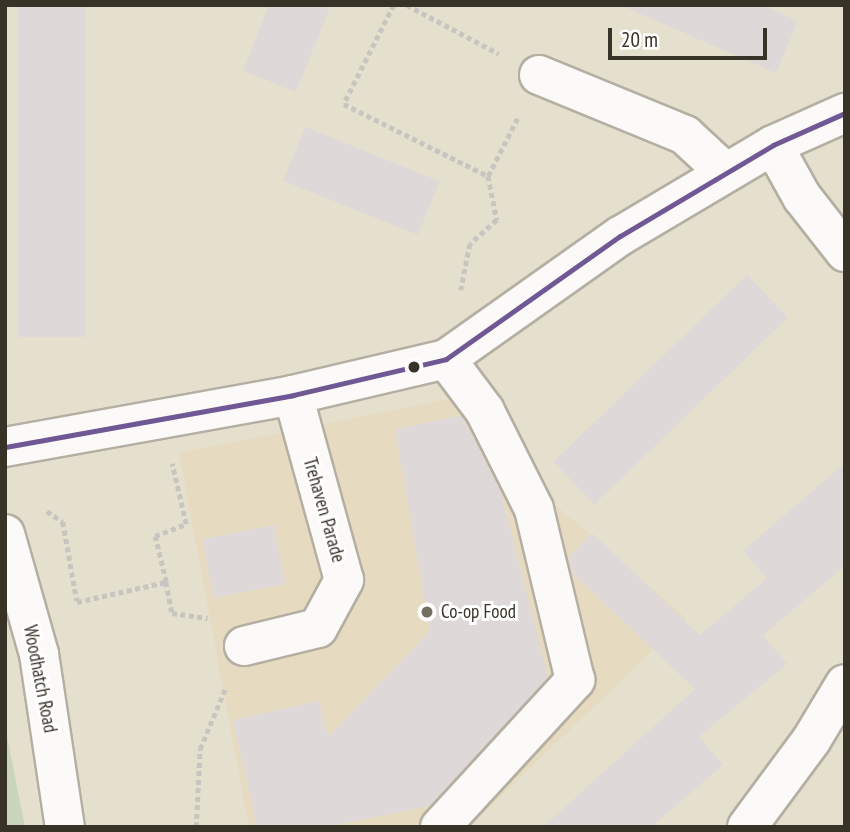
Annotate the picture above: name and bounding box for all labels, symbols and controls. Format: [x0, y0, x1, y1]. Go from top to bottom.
scale bar [612, 14, 771, 58]
text: 20 m [621, 26, 658, 53]
unlabelled marker [407, 360, 421, 374]
street label: Trehaven Parade [298, 455, 350, 565]
place label: Co-op Food [441, 601, 516, 623]
marker: Co-op Food [419, 604, 435, 620]
street label: Woodhatch Road [18, 623, 62, 735]

